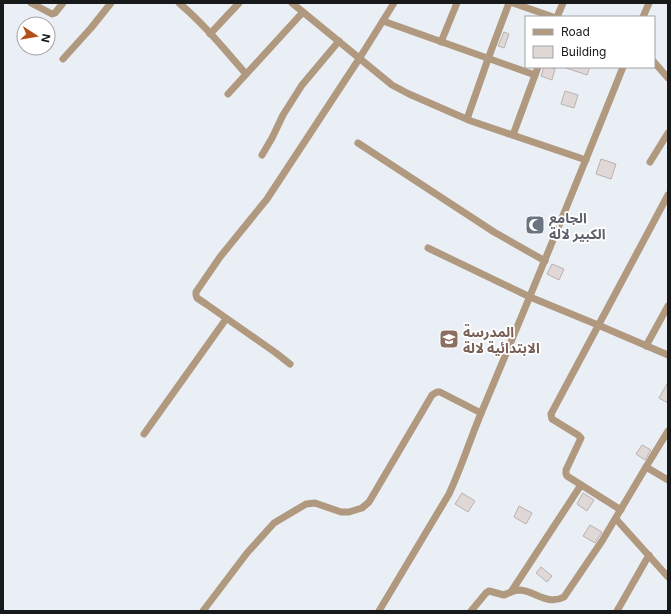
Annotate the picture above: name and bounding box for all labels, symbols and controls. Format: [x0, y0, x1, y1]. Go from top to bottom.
north arrow [16, 16, 56, 56]
legend [525, 16, 655, 68]
text: Road [561, 24, 590, 39]
text: N [38, 33, 54, 44]
text: Building [561, 44, 606, 59]
place label: الجامع الكبير لالة [549, 209, 606, 243]
mosque icon: الجامع الكبير لالة [524, 214, 546, 236]
place label: المدرسة الابتدائية لالة [463, 323, 540, 356]
school or university icon: المدرسة الابتدائية لالة [438, 328, 460, 350]

